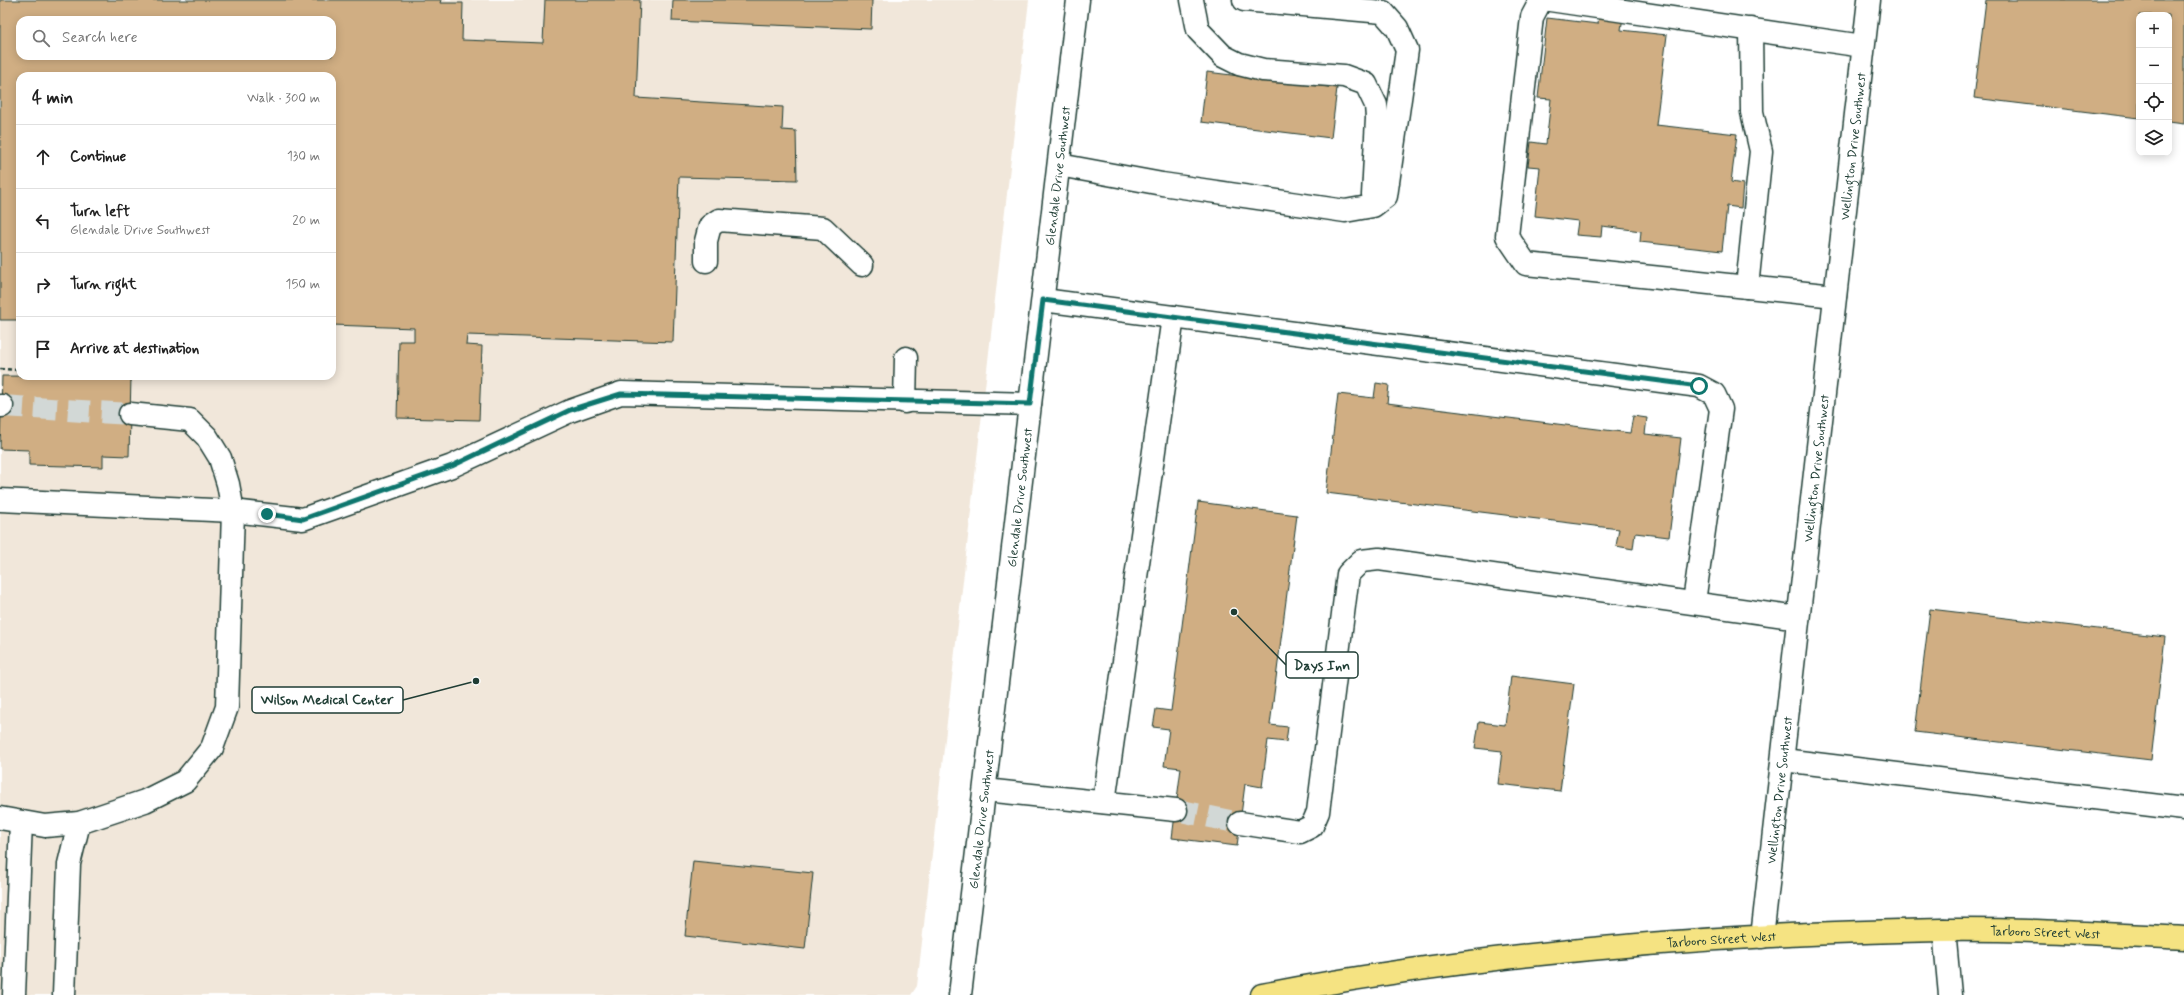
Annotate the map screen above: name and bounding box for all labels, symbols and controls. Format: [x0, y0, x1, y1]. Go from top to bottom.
map controls [2136, 12, 2172, 156]
button: + [2136, 12, 2172, 48]
search box [16, 16, 336, 60]
icon: search [30, 27, 52, 49]
text: Search here [62, 28, 138, 48]
button: − [2136, 48, 2172, 84]
street label: Wellington Drive Southwest [1837, 72, 1871, 221]
button: locate [2136, 84, 2172, 120]
text: 4 min [32, 87, 73, 109]
text: Walk · 300 m [247, 90, 320, 107]
street label: Glendale Drive Southwest [1042, 105, 1075, 247]
button: layers [2136, 120, 2172, 156]
icon: ahead [32, 146, 54, 168]
text: Continue [70, 147, 126, 167]
text: 130 m [287, 148, 320, 165]
text: Turn left [70, 202, 130, 222]
icon: left [32, 210, 54, 232]
text: 20 m [292, 212, 320, 229]
text: Glendale Drive Southwest [70, 222, 210, 239]
icon: right [32, 274, 54, 296]
text: Turn right [70, 275, 137, 295]
text: 150 m [286, 276, 320, 293]
icon: arrive [32, 338, 54, 360]
text: Arrive at destination [70, 339, 199, 359]
route start [1690, 377, 1708, 395]
street label: Wellington Drive Southwest [1800, 393, 1834, 543]
street label: Glendale Drive Southwest [1004, 427, 1037, 568]
route end [258, 505, 276, 523]
callout: Days Inn [1286, 652, 1358, 678]
text: Days Inn [1294, 657, 1350, 675]
callout: Wilson Medical Center [252, 687, 403, 713]
text: Wilson Medical Center [260, 691, 394, 709]
street label: Wellington Drive Southwest [1763, 715, 1797, 865]
street label: Glendale Drive Southwest [966, 749, 999, 890]
street label: Tarboro Street West [1990, 923, 2101, 944]
street label: Tarboro Street West [1666, 929, 1777, 952]

